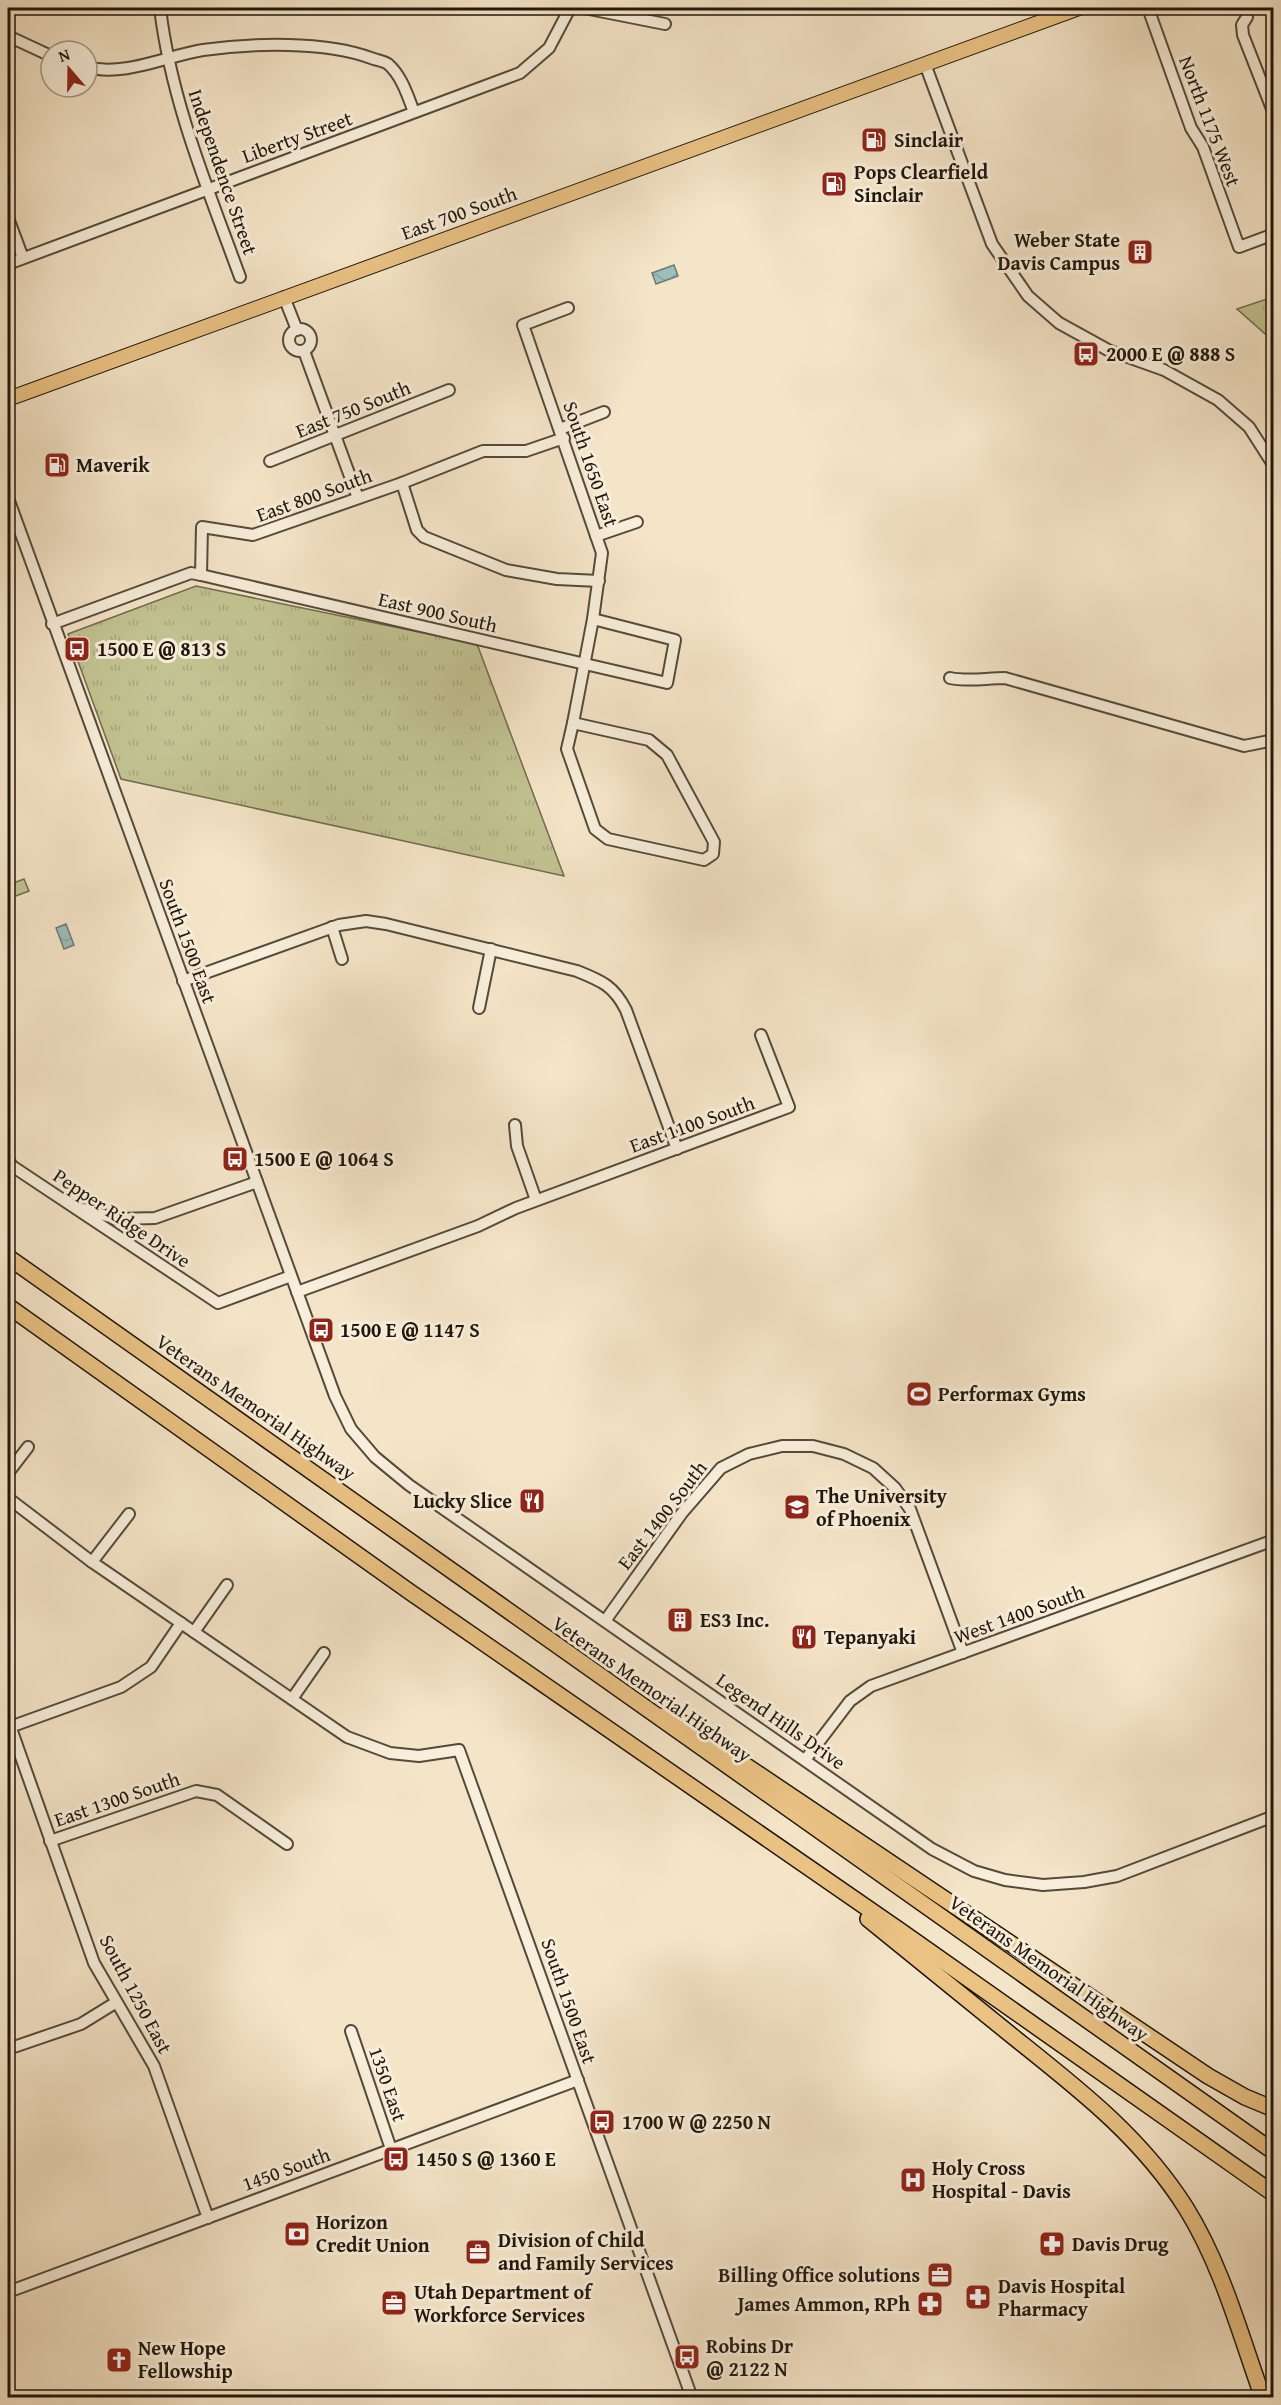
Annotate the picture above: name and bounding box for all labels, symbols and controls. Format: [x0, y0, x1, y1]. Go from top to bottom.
north arrow [39, 39, 99, 99]
text: N [55, 42, 73, 68]
street label: North 1175 West [1172, 51, 1249, 190]
street label: Independence Street [182, 85, 265, 259]
street label: Liberty Street [238, 103, 356, 170]
fuel station icon: Sinclair [859, 125, 889, 155]
place label: Sinclair [894, 125, 963, 154]
place label: Pops Clearfield Sinclair [854, 157, 989, 209]
fuel station icon: Pops Clearfield Sinclair [819, 169, 849, 199]
street label: East 700 South [397, 178, 521, 247]
place label: Weber State Davis Campus [997, 225, 1120, 277]
building icon: Weber State Davis Campus [1125, 237, 1155, 267]
bus stop icon: 2000 E @ 888 S [1071, 339, 1101, 369]
place label: 2000 E @ 888 S [1106, 339, 1235, 368]
street label: East 750 South [291, 372, 415, 445]
street label: South 1650 East [556, 397, 627, 530]
fuel station icon: Maverik [42, 450, 72, 480]
place label: Maverik [76, 450, 150, 479]
street label: East 800 South [252, 460, 376, 529]
street label: East 900 South [376, 584, 500, 639]
bus stop icon: 1500 E @ 813 S [62, 634, 92, 664]
place label: 1500 E @ 813 S [97, 634, 226, 663]
street label: South 1500 East [152, 874, 224, 1007]
street label: East 1100 South [625, 1088, 758, 1160]
bus stop icon: 1500 E @ 1064 S [220, 1144, 250, 1174]
place label: 1500 E @ 1064 S [254, 1144, 394, 1173]
street label: Pepper Ridge Drive [48, 1161, 197, 1274]
bus stop icon: 1500 E @ 1147 S [306, 1315, 336, 1345]
place label: 1500 E @ 1147 S [340, 1315, 480, 1344]
street label: Veterans Memorial Highway [151, 1326, 362, 1487]
sports icon: Performax Gyms [904, 1379, 934, 1409]
place label: Performax Gyms [938, 1379, 1086, 1408]
street label: East 1400 South [610, 1454, 713, 1575]
place label: The University of Phoenix [816, 1481, 947, 1533]
place label: Lucky Slice [413, 1486, 512, 1515]
restaurant icon: Lucky Slice [517, 1486, 547, 1516]
school or university icon: The University of Phoenix [782, 1492, 812, 1522]
street label: West 1400 South [949, 1576, 1088, 1651]
building icon: ES3 Inc. [665, 1605, 695, 1635]
place label: ES3 Inc. [700, 1605, 769, 1634]
street label: Veterans Memorial Highway [547, 1608, 758, 1769]
restaurant icon: Tepanyaki [789, 1622, 819, 1652]
place label: Tepanyaki [824, 1622, 916, 1651]
street label: Legend Hills Drive [711, 1665, 852, 1776]
street label: East 1300 South [50, 1763, 183, 1834]
street label: Veterans Memorial Highway [944, 1887, 1155, 2048]
street label: South 1250 East [93, 1929, 180, 2058]
street label: South 1500 East [534, 1934, 605, 2067]
street label: 1350 East [362, 2042, 415, 2125]
bus stop icon: 1700 W @ 2250 N [587, 2107, 617, 2137]
place label: 1700 W @ 2250 N [622, 2107, 771, 2136]
street label: 1450 South [238, 2139, 334, 2198]
bus stop icon: 1450 S @ 1360 E [381, 2144, 411, 2174]
place label: 1450 S @ 1360 E [416, 2144, 556, 2173]
place label: Holy Cross Hospital - Davis [932, 2153, 1071, 2205]
hospital icon: Holy Cross Hospital - Davis [898, 2165, 928, 2195]
place label: Horizon Credit Union [316, 2207, 430, 2259]
bank icon: Horizon Credit Union [282, 2219, 312, 2249]
place label: Division of Child and Family Services [498, 2225, 674, 2277]
pharmacy icon: Davis Drug [1037, 2229, 1067, 2259]
place label: Davis Drug [1072, 2229, 1169, 2258]
office icon: Division of Child and Family Services [463, 2237, 493, 2267]
place label: Billing Office solutions [718, 2260, 920, 2289]
office icon: Billing Office solutions [925, 2260, 955, 2290]
place label: Davis Hospital Pharmacy [998, 2271, 1125, 2323]
place label: Utah Department of Workforce Services [414, 2277, 593, 2329]
pharmacy icon: Davis Hospital Pharmacy [963, 2282, 993, 2312]
office icon: Utah Department of Workforce Services [379, 2288, 409, 2318]
place label: James Ammon, RPh [734, 2289, 910, 2318]
pharmacy icon: James Ammon, RPh [915, 2289, 945, 2319]
place label: Robins Dr @ 2122 N [706, 2331, 793, 2383]
place label: New Hope Fellowship [138, 2333, 233, 2385]
bus stop icon: Robins Dr @ 2122 N [672, 2342, 702, 2372]
church icon: New Hope Fellowship [104, 2345, 134, 2375]

